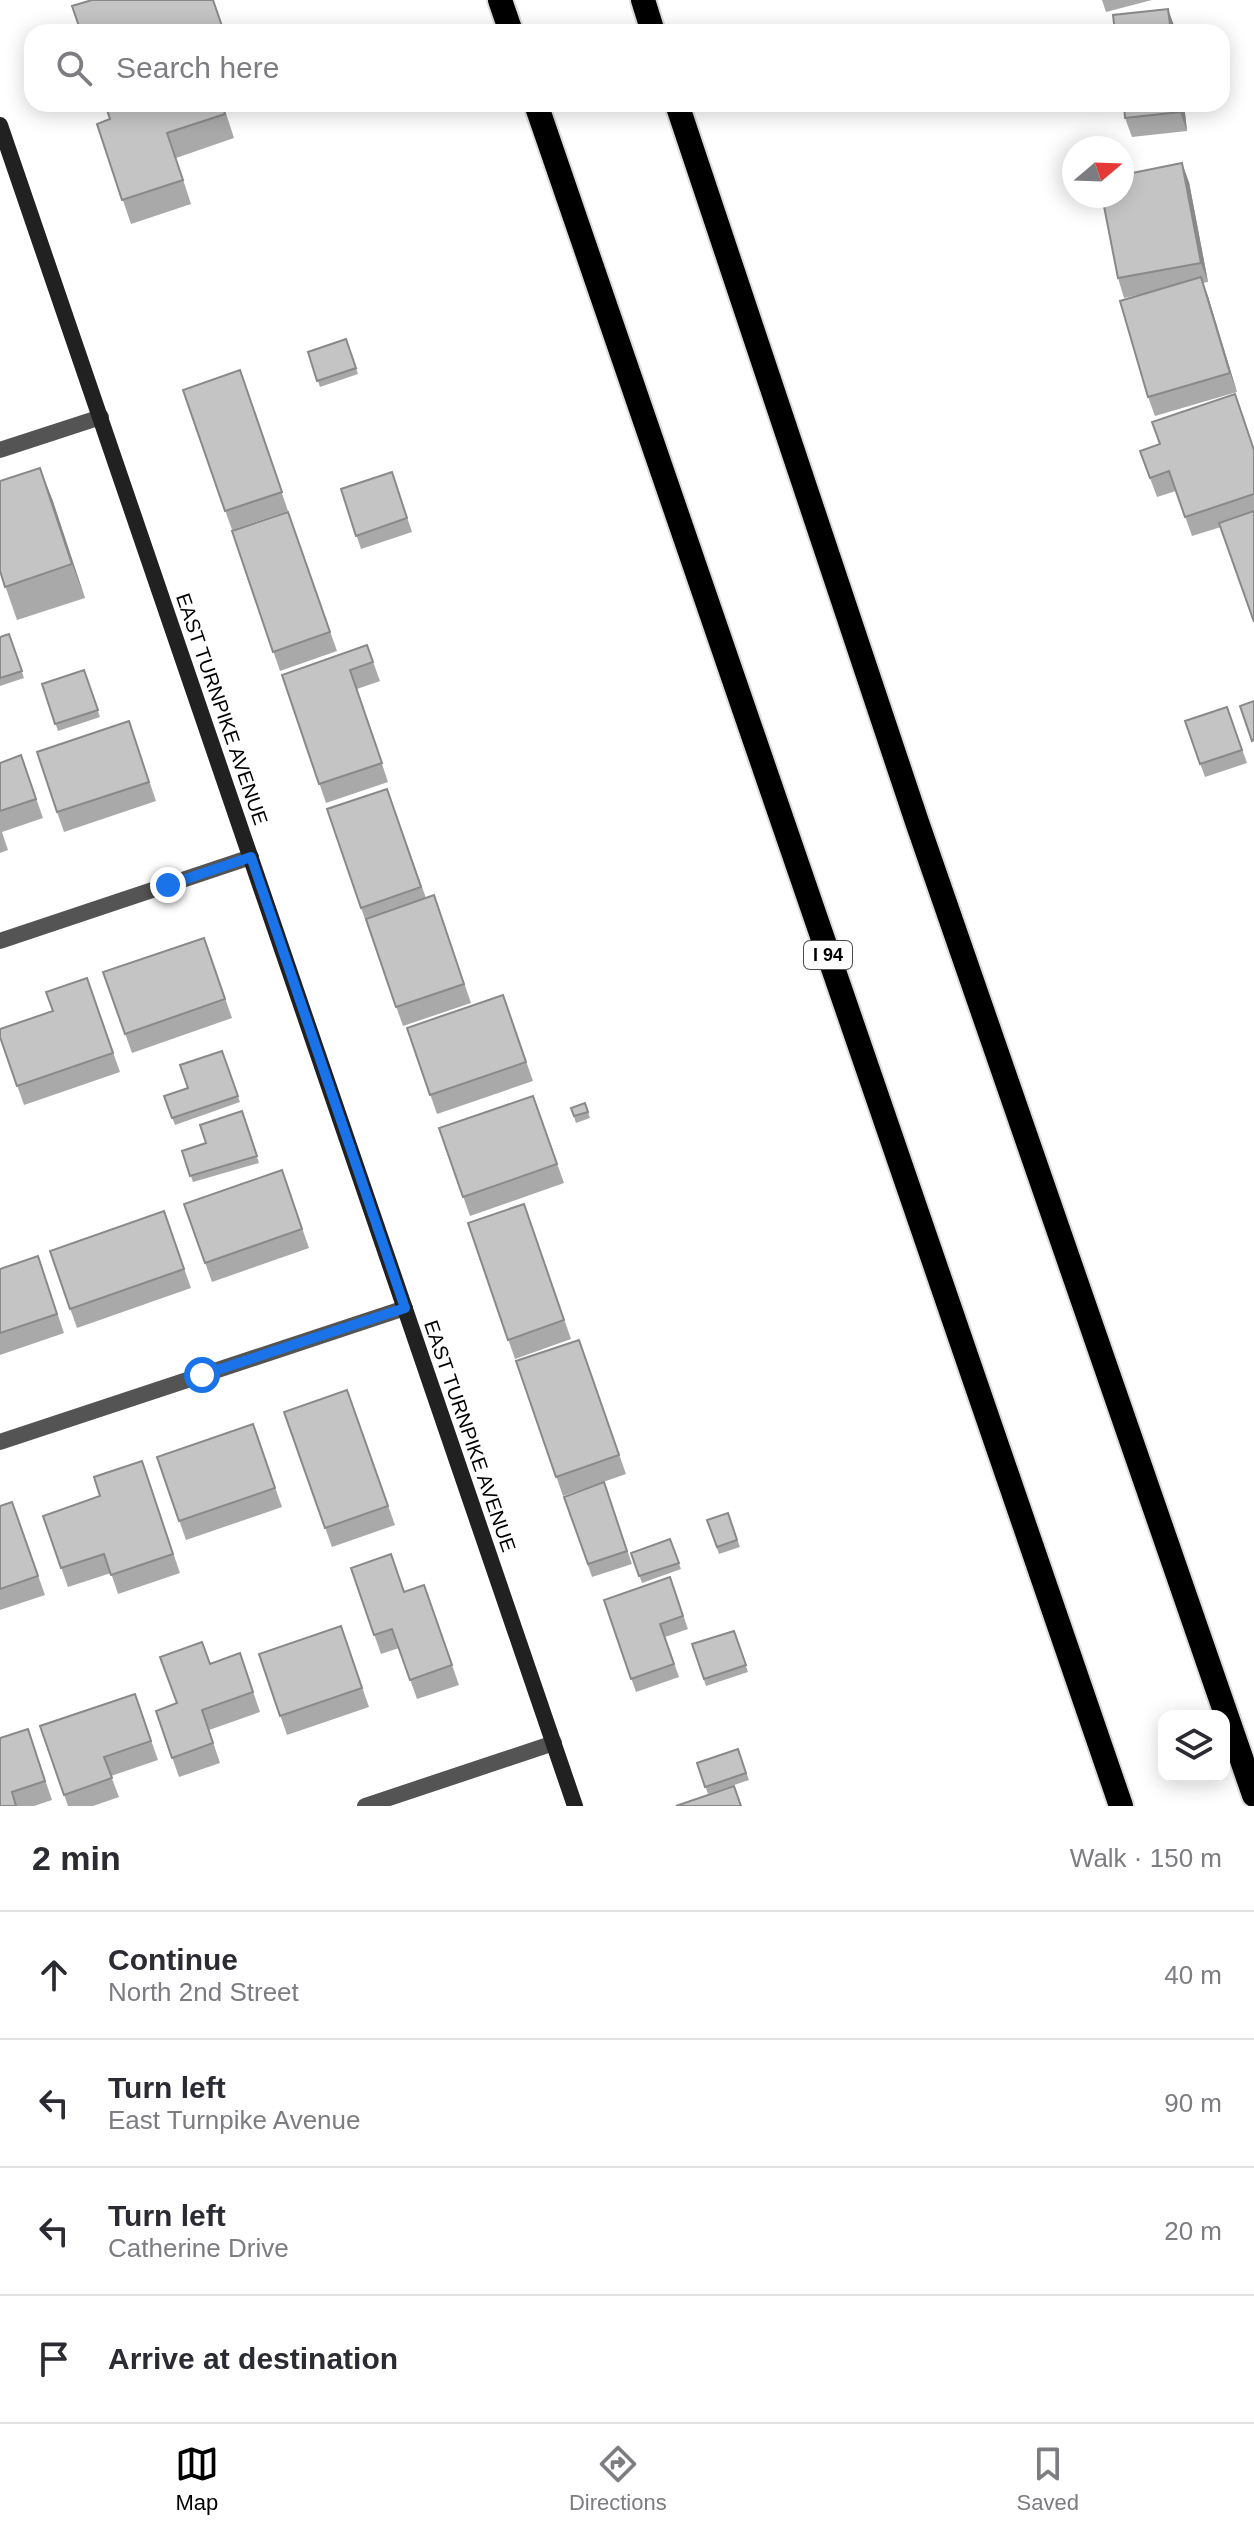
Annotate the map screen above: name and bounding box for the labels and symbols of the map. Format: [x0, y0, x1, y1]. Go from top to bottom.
north arrow [1062, 136, 1134, 208]
street label: EAST TURNPIKE AVENUE [172, 590, 272, 828]
route end [150, 867, 186, 903]
road number: I 94 [804, 941, 852, 969]
street label: EAST TURNPIKE AVENUE [420, 1317, 520, 1555]
route start [184, 1357, 220, 1393]

